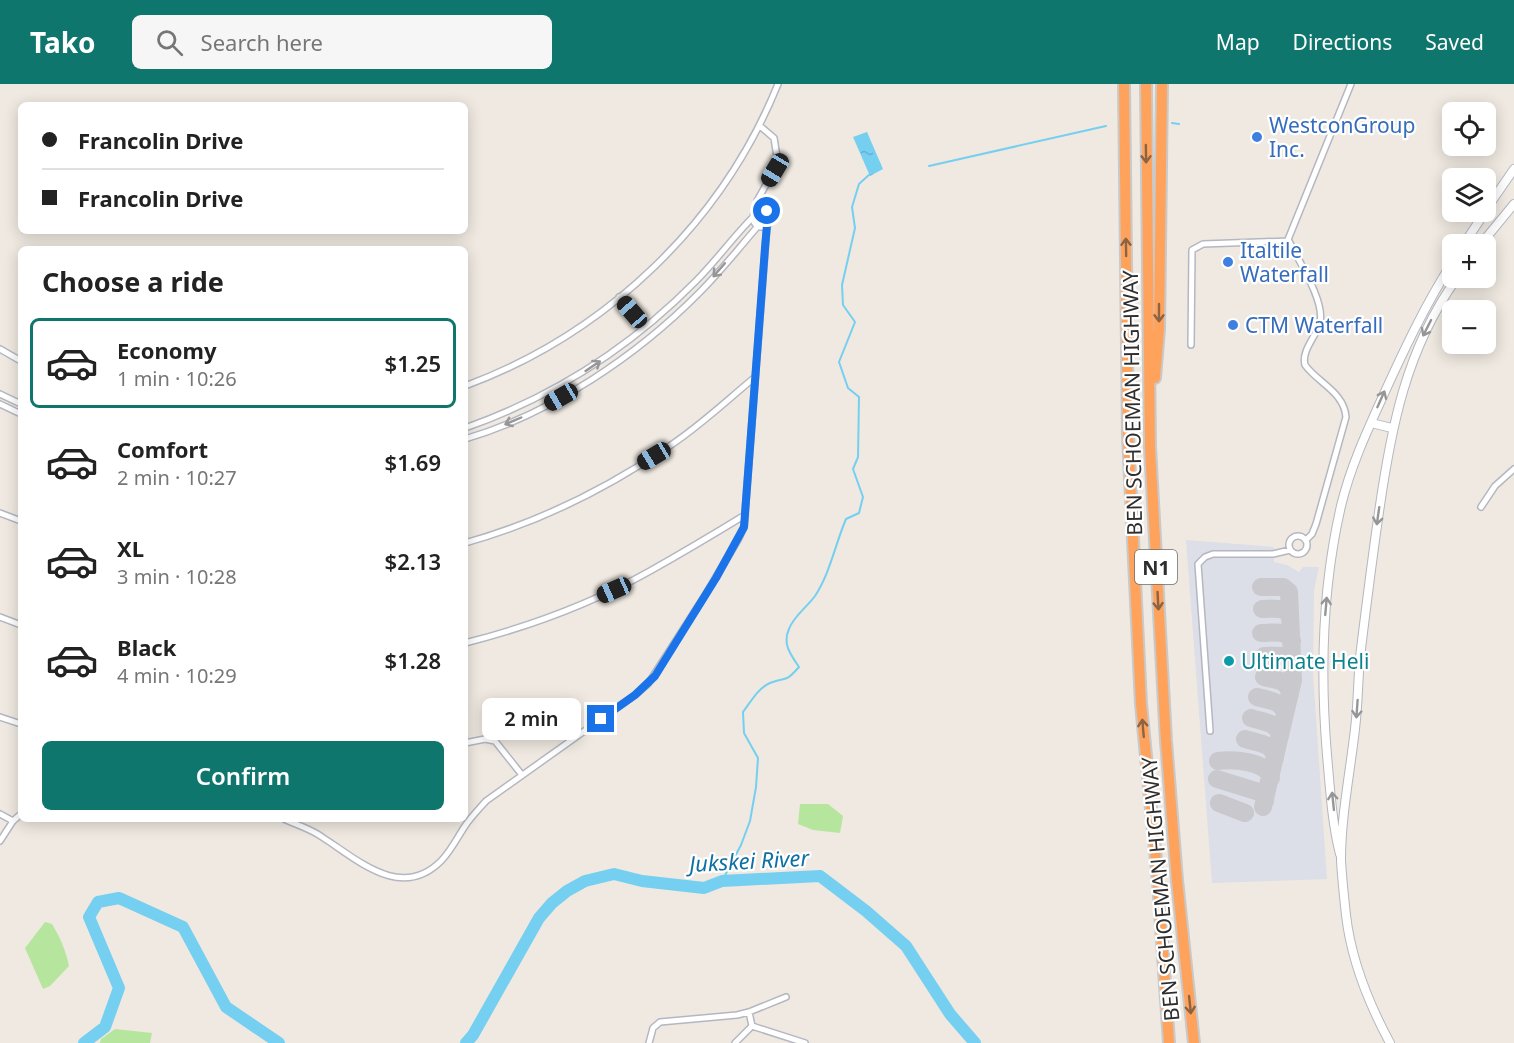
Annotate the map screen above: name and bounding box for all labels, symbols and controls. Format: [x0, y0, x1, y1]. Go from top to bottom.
search box [132, 15, 552, 69]
text: Tako [30, 23, 96, 61]
icon: search [153, 26, 186, 59]
text: Search here [201, 27, 323, 57]
text: Map [1216, 28, 1260, 56]
text: Directions [1293, 28, 1392, 56]
text: Saved [1425, 28, 1484, 56]
map controls [1442, 102, 1496, 354]
button: locate [1442, 102, 1496, 156]
place label: WestconGroup Inc. [1269, 111, 1416, 163]
text: Francolin Drive [78, 125, 243, 155]
marker: WestconGroup Inc. [1250, 130, 1264, 144]
one-way arrow [1141, 144, 1152, 164]
car [758, 150, 792, 190]
button: layers [1442, 168, 1496, 222]
text: Francolin Drive [78, 183, 243, 213]
route start [753, 197, 780, 224]
button: + [1442, 234, 1496, 288]
place label: Italtile Waterfall [1240, 236, 1329, 288]
one-way arrow [1120, 238, 1132, 258]
marker: Italtile Waterfall [1221, 255, 1235, 269]
one-way arrow [713, 262, 726, 278]
text: Choose a ride [42, 263, 224, 300]
street label: BEN SCHOEMAN HIGHWAY [1116, 270, 1148, 536]
car [613, 293, 651, 331]
button: − [1442, 300, 1496, 354]
one-way arrow [1153, 303, 1165, 323]
place label: CTM Waterfall [1245, 311, 1383, 339]
marker: CTM Waterfall [1226, 318, 1240, 332]
one-way arrow [1421, 319, 1433, 336]
text: Economy [117, 335, 216, 365]
icon: car [45, 336, 99, 390]
text: $1.25 [385, 348, 441, 378]
one-way arrow [584, 360, 601, 372]
text: 1 min · 10:26 [117, 365, 237, 392]
car [541, 380, 581, 414]
one-way arrow [1376, 390, 1388, 408]
one-way arrow [504, 415, 522, 427]
text: Comfort [117, 434, 208, 464]
icon: car [45, 435, 99, 489]
car [634, 439, 674, 473]
text: $1.69 [385, 447, 441, 477]
text: 2 min · 10:27 [117, 464, 237, 491]
one-way arrow [1373, 505, 1384, 525]
text: XL [117, 533, 144, 563]
icon: car [45, 534, 99, 588]
text: $2.13 [385, 546, 441, 576]
road number: N1 [1135, 550, 1177, 584]
text: 3 min · 10:28 [117, 563, 237, 590]
car [594, 574, 634, 606]
one-way arrow [1153, 591, 1164, 611]
one-way arrow [1321, 597, 1332, 617]
text: Black [117, 632, 176, 662]
icon: car [45, 633, 99, 687]
text: $1.28 [385, 645, 441, 675]
place label: Ultimate Heli [1241, 647, 1369, 675]
marker: Ultimate Heli [1222, 654, 1236, 668]
text: 4 min · 10:29 [117, 662, 237, 689]
callout: 2 min [481, 698, 580, 740]
one-way arrow [1351, 699, 1362, 719]
text: 2 min [504, 705, 559, 732]
route end [587, 705, 614, 732]
one-way arrow [1137, 719, 1148, 738]
button: Confirm [42, 741, 444, 810]
street label: BEN SCHOEMAN HIGHWAY [1134, 756, 1186, 1022]
one-way arrow [1327, 791, 1338, 811]
water label: Jukskei River [684, 842, 811, 878]
one-way arrow [1185, 994, 1196, 1014]

